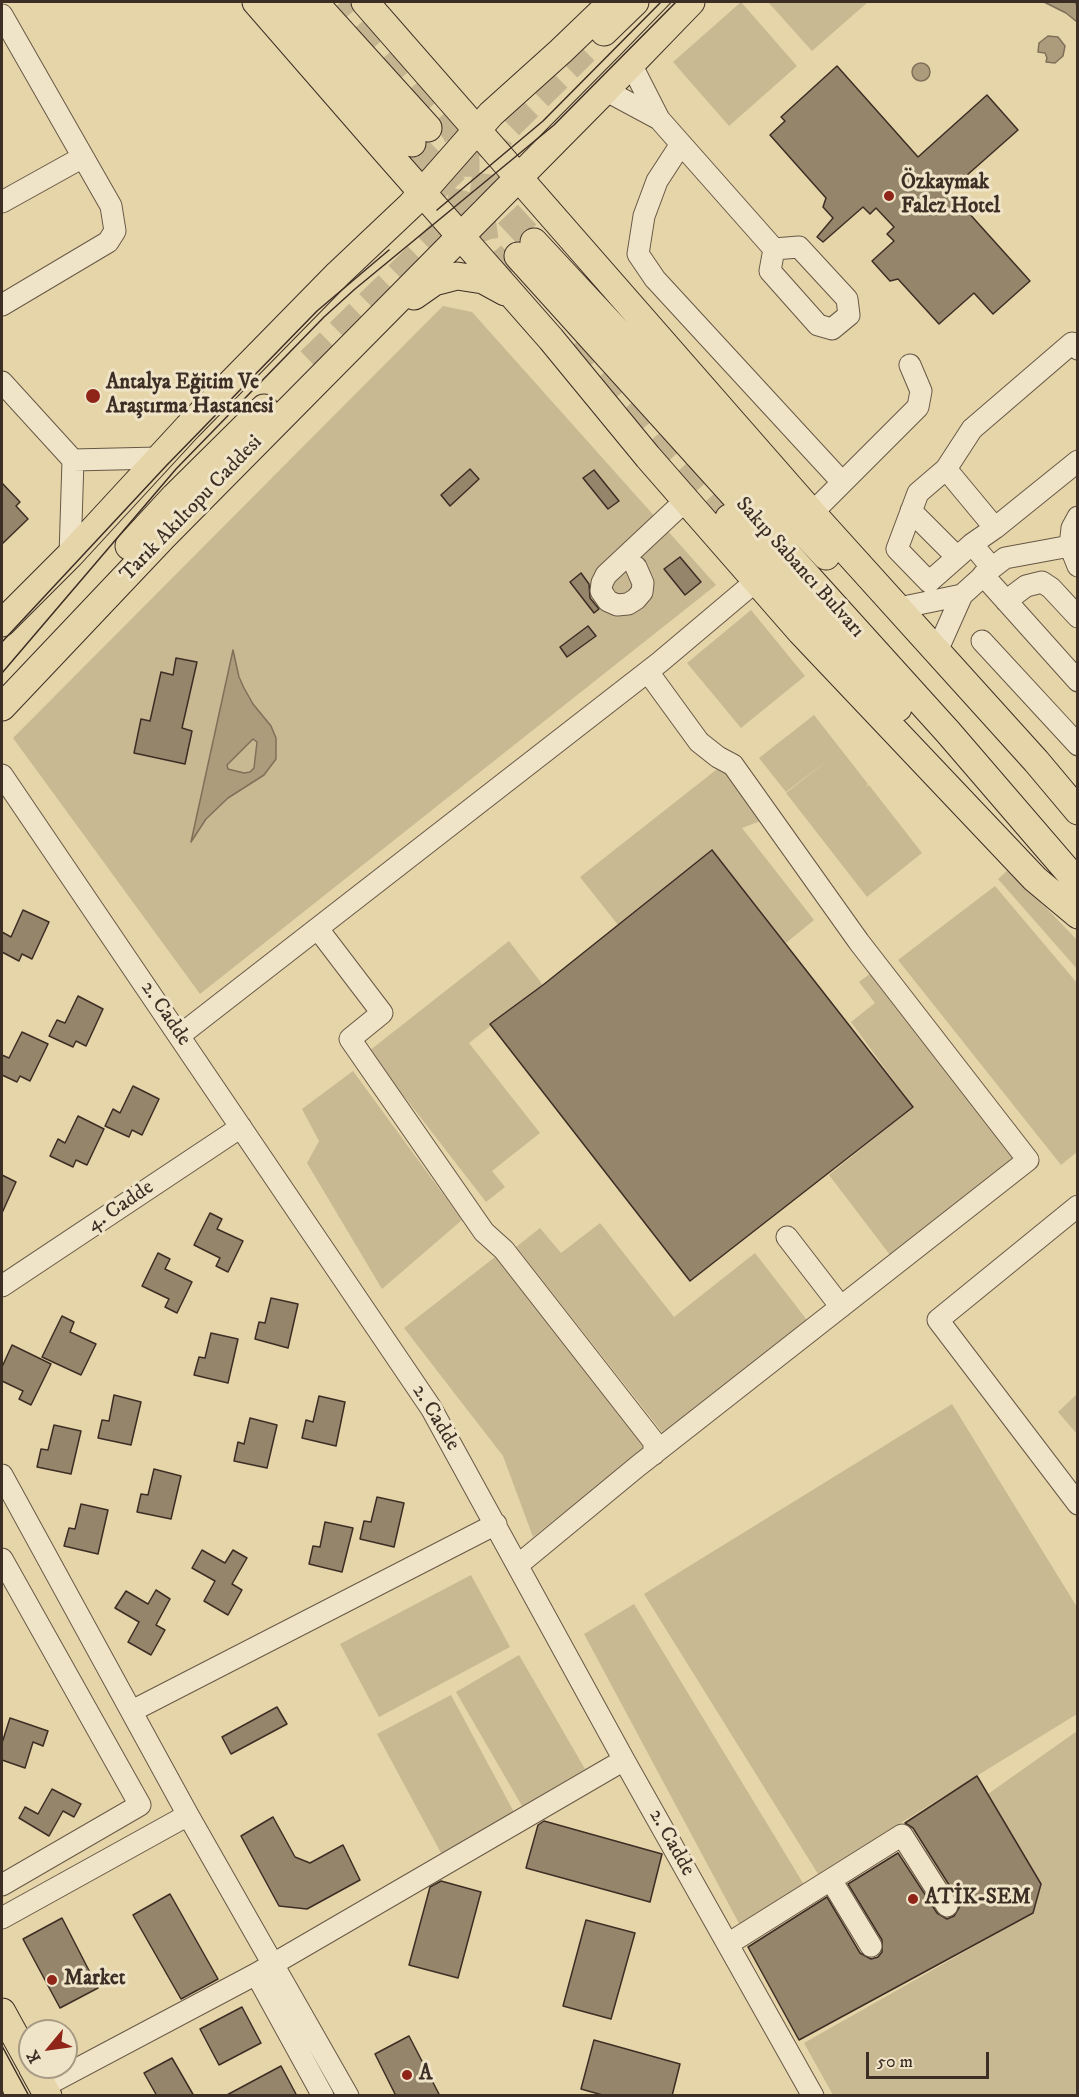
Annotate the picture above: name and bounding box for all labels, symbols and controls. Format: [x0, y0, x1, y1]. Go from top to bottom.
place label: Özkaymak Falez Hotel [901, 171, 1000, 221]
marker: Özkaymak Falez Hotel [882, 189, 896, 203]
place label: Antalya Eğitim Ve Araştırma Hastanesi [106, 371, 274, 421]
marker: Antalya Eğitim Ve Araştırma Hastanesi [84, 387, 102, 405]
street label: Tarık Akıltopu Caddesi [116, 431, 268, 587]
street label: Sakıp Sabancı Bulvarı [729, 493, 869, 643]
street label: 2. Cadde [134, 977, 196, 1051]
street label: 4. Cadde [83, 1176, 159, 1238]
street label: 2. Cadde [405, 1380, 465, 1456]
street label: 2. Cadde [642, 1805, 700, 1881]
place label: ATİK-SEM [925, 1886, 1031, 1912]
marker: ATİK-SEM [906, 1892, 920, 1906]
place label: Market [64, 1967, 125, 1993]
marker: Market [45, 1973, 59, 1987]
north arrow [18, 2019, 78, 2079]
scale bar [869, 2040, 992, 2078]
text: K [23, 2047, 45, 2067]
text: 50 m [877, 2051, 913, 2073]
place label: A [419, 2062, 432, 2088]
marker: A [400, 2068, 414, 2082]

